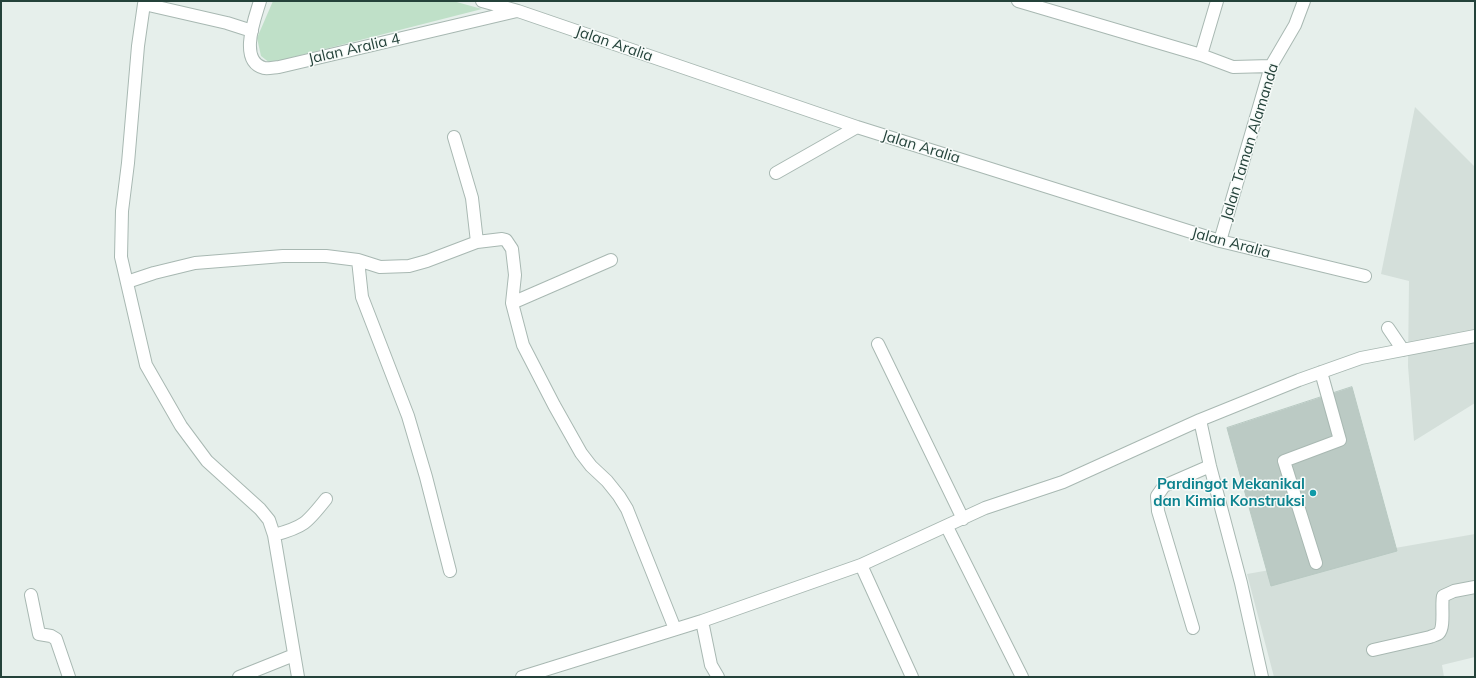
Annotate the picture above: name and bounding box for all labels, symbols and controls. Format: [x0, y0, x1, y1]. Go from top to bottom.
street label: Jalan Aralia [573, 22, 655, 66]
street label: Jalan Aralia 4 [306, 30, 402, 68]
street label: Jalan Taman Alamanda [1217, 61, 1283, 223]
street label: Jalan Aralia [880, 127, 962, 167]
street label: Jalan Aralia [1190, 224, 1272, 262]
place label: Pardingot Mekanikal dan Kimia Konstruksi [1153, 475, 1305, 510]
marker: Pardingot Mekanikal dan Kimia Konstruksi [1308, 488, 1318, 498]

